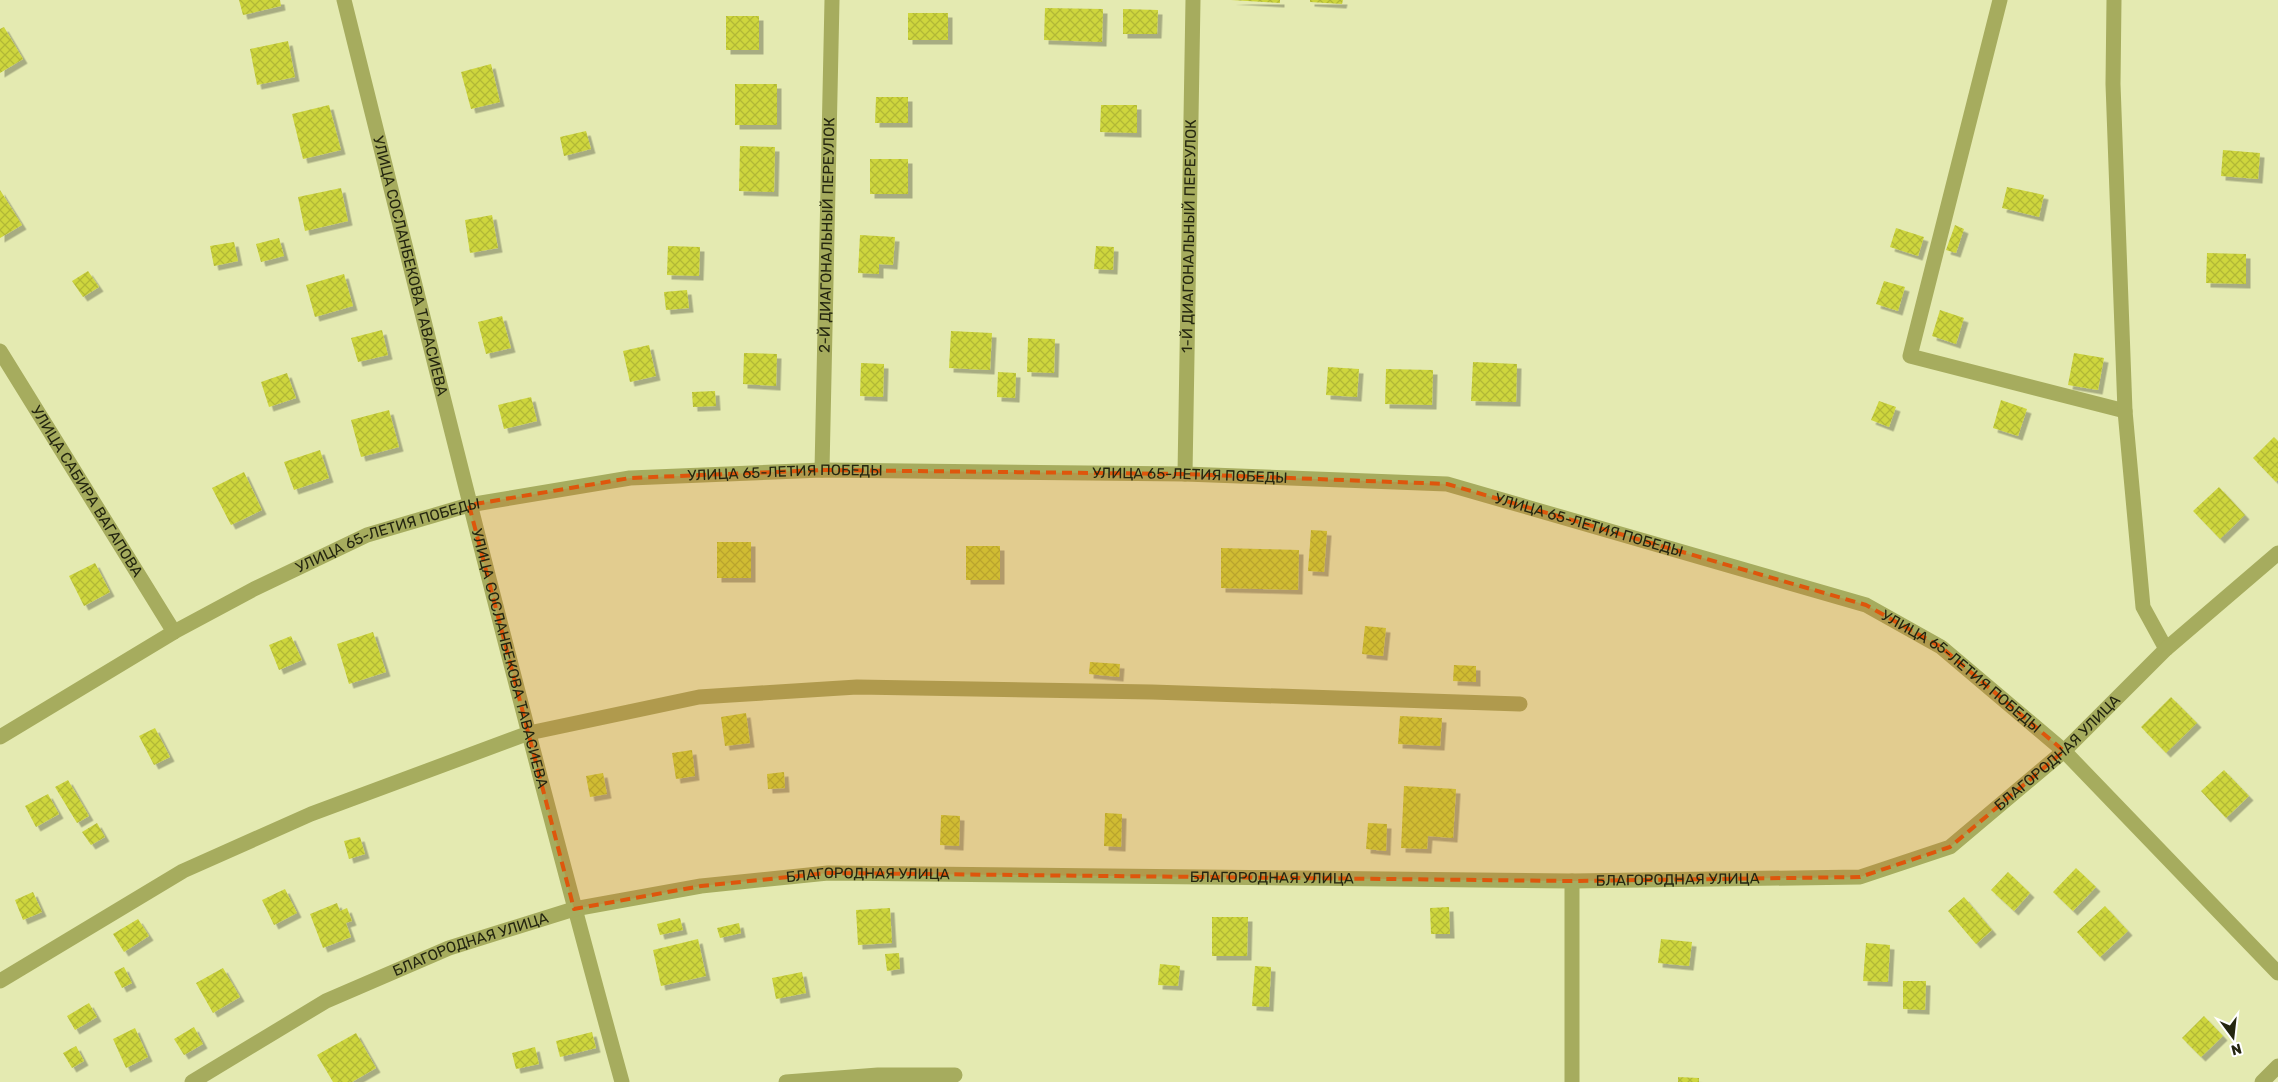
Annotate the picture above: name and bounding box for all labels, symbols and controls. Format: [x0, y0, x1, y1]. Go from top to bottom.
street label: 2-Й ДИАГОНАЛЬНЫЙ ПЕРЕУЛОК [815, 117, 839, 353]
street label: 1-Й ДИАГОНАЛЬНЫЙ ПЕРЕУЛОК [1178, 119, 1200, 353]
street label: УЛИЦА СОСЛАНБЕКОВА ТАВАСИЕВА [369, 134, 451, 398]
street label: УЛИЦА САБИРА ВАГАПОВА [27, 402, 147, 580]
street label: УЛИЦА 65-ЛЕТИЯ ПОБЕДЫ [687, 461, 883, 485]
street label: УЛИЦА 65-ЛЕТИЯ ПОБЕДЫ [1092, 464, 1288, 487]
street label: УЛИЦА 65-ЛЕТИЯ ПОБЕДЫ [1493, 489, 1685, 561]
street label: УЛИЦА 65-ЛЕТИЯ ПОБЕДЫ [293, 494, 481, 577]
street label: УЛИЦА СОСЛАНБЕКОВА ТАВАСИЕВА [468, 527, 552, 790]
street label: УЛИЦА 65-ЛЕТИЯ ПОБЕДЫ [1878, 606, 2045, 737]
street label: БЛАГОРОДНАЯ УЛИЦА [1991, 691, 2124, 815]
street label: БЛАГОРОДНАЯ УЛИЦА [785, 864, 950, 886]
street label: БЛАГОРОДНАЯ УЛИЦА [1190, 868, 1354, 888]
street label: БЛАГОРОДНАЯ УЛИЦА [1596, 869, 1760, 890]
street label: БЛАГОРОДНАЯ УЛИЦА [390, 909, 550, 980]
north arrow [2208, 1012, 2258, 1062]
text: N [2229, 1040, 2243, 1059]

